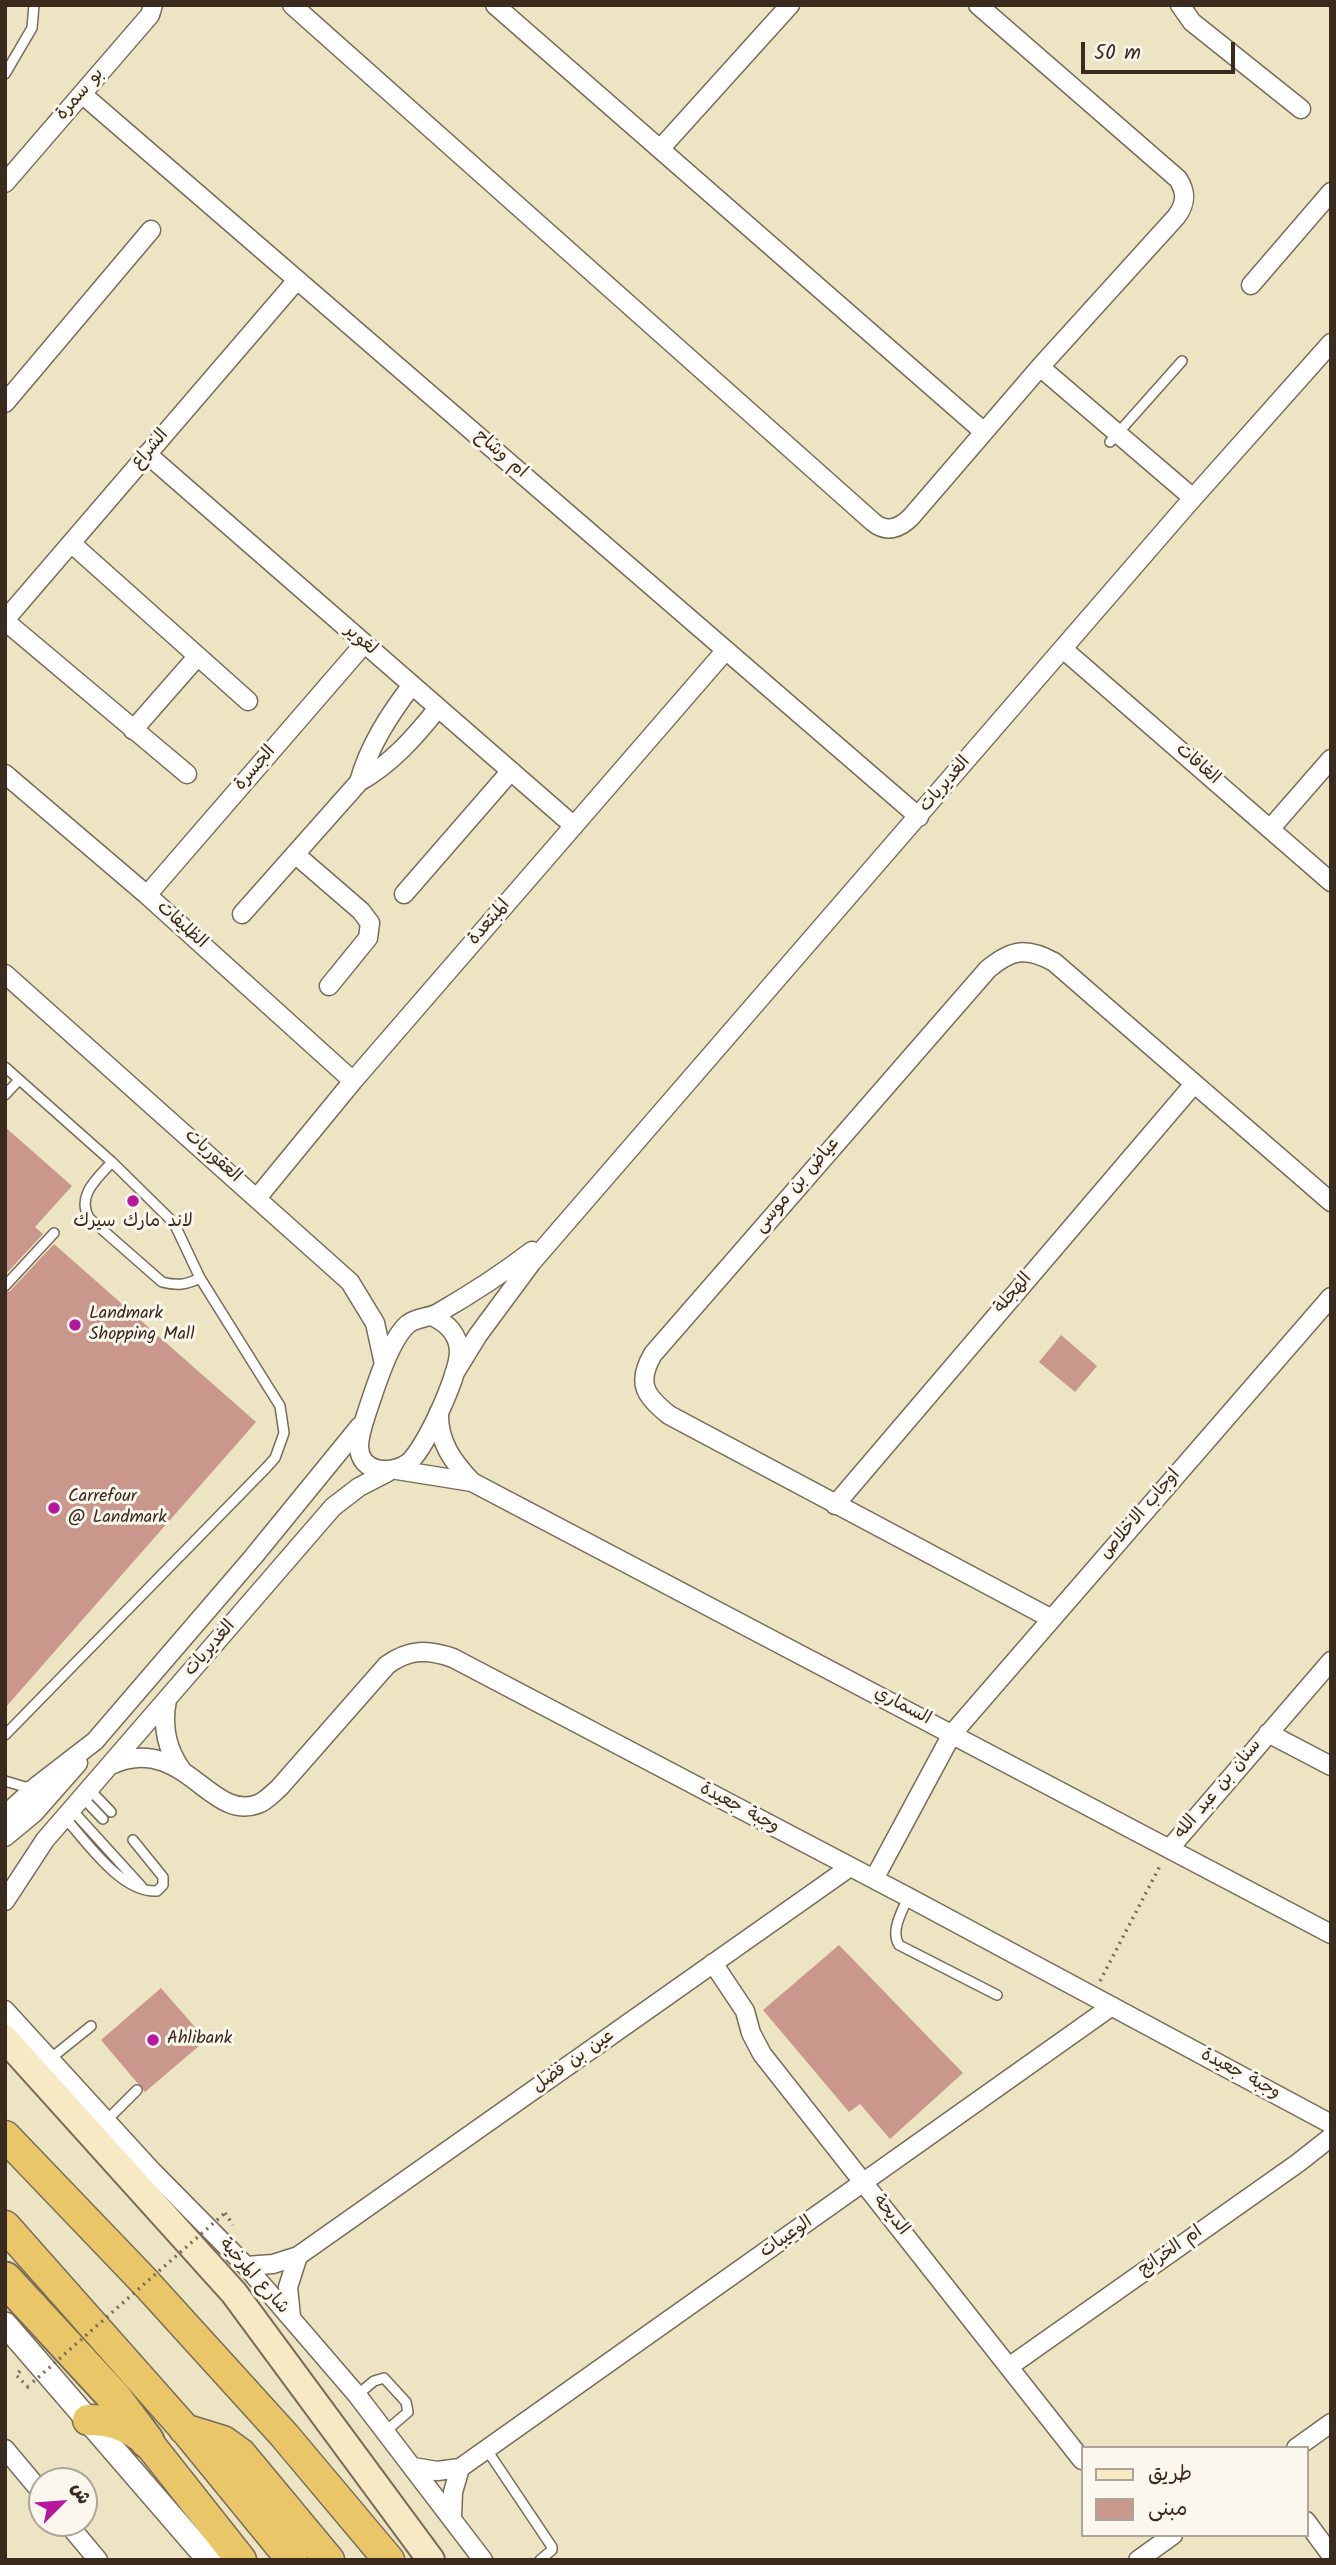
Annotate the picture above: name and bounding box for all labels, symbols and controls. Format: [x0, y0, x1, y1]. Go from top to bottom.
scale bar [1084, 28, 1238, 72]
text: 50 m [1094, 37, 1141, 70]
street label: بو سمرة [52, 64, 110, 126]
street label: الشراع [128, 425, 174, 475]
street label: ام وشاح [469, 426, 531, 484]
street label: لغوير [339, 621, 381, 661]
street label: الغافات [1170, 740, 1224, 790]
street label: الجسرة [231, 742, 281, 796]
street label: الغديريات [916, 753, 976, 817]
street label: المبتعدة [464, 896, 516, 950]
street label: الظليفات [151, 898, 211, 954]
street label: العقوريات [179, 1126, 245, 1188]
street label: عياض بن موسى [751, 1134, 845, 1238]
marker: لاند مارك سيرك [125, 1193, 141, 1209]
place label: لاند مارك سيرك [73, 1212, 193, 1234]
street label: الهجلة [990, 1269, 1038, 1319]
place label: Landmark Shopping Mall [89, 1304, 195, 1346]
marker: Landmark Shopping Mall [67, 1317, 83, 1333]
street label: اوجاب الاخلاص [1096, 1466, 1186, 1564]
place label: Carrefour @ Landmark [68, 1487, 167, 1530]
marker: Carrefour @ Landmark [46, 1500, 62, 1516]
street label: الغديريات [181, 1617, 241, 1681]
street label: السماري [870, 1683, 934, 1731]
street label: سنان بن عبد الله [1171, 1736, 1267, 1844]
street label: وجبة جعيدة [695, 1779, 783, 1839]
street label: عين بن فضل [529, 2026, 619, 2098]
place label: Ahlibank [167, 2029, 232, 2051]
marker: Ahlibank [145, 2032, 161, 2048]
street label: وجبة جعيدة [1196, 2045, 1284, 2105]
street label: الديحة [867, 2191, 913, 2241]
street label: الوعيبات [757, 2212, 817, 2264]
street label: ام الخرانج [1135, 2222, 1207, 2282]
street label: شارع المرخية [213, 2235, 293, 2319]
legend [1080, 2446, 1308, 2537]
text: طريق [1148, 2458, 1192, 2491]
north arrow [28, 2467, 98, 2537]
text: ش [62, 2478, 98, 2510]
text: مبنى [1148, 2493, 1187, 2526]

